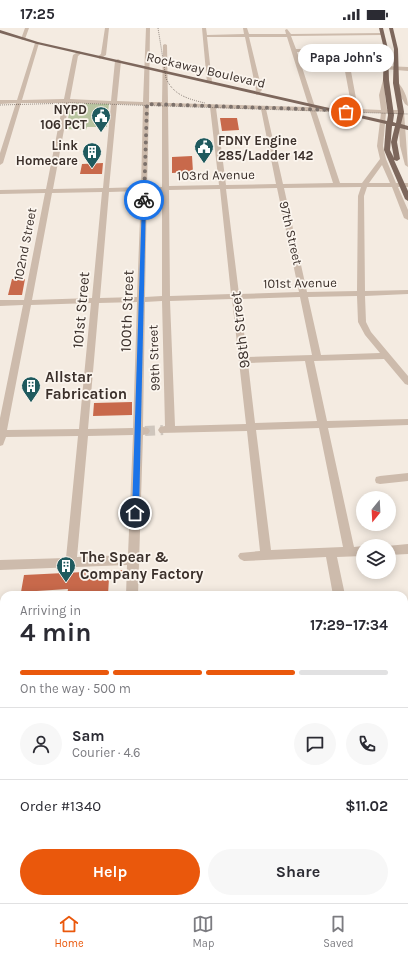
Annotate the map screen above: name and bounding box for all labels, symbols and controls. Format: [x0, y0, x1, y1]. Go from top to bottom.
text: 17:25 [20, 5, 55, 23]
callout: Papa John's [298, 44, 394, 72]
street label: Rockaway Boulevard [145, 49, 267, 91]
text: Papa John's [310, 50, 382, 65]
pin [329, 95, 363, 129]
icon: bag [335, 101, 357, 123]
place label: NYPD 106 PCT [40, 102, 87, 132]
public building icon: NYPD 106 PCT [90, 105, 112, 133]
place label: FDNY Engine 285/Ladder 142 [218, 133, 314, 163]
public building icon: FDNY Engine 285/Ladder 142 [193, 136, 215, 164]
place label: Link Homecare [16, 138, 78, 168]
building icon: Link Homecare [81, 141, 103, 169]
street label: 103rd Avenue [177, 167, 255, 183]
courier [124, 180, 164, 220]
icon: bike [133, 189, 155, 211]
street label: 97th Street [276, 200, 306, 267]
street label: 102nd Street [11, 206, 39, 282]
street label: 100th Street [117, 269, 137, 352]
street label: 101st Street [69, 270, 93, 349]
street label: 101st Avenue [263, 275, 337, 291]
street label: 98th Street [226, 290, 254, 369]
street label: 99th Street [145, 324, 163, 392]
place label: Allstar Fabrication [45, 368, 127, 403]
building icon: Allstar Fabrication [20, 375, 42, 403]
north arrow [356, 491, 396, 531]
map controls [356, 491, 396, 579]
pin [118, 496, 152, 530]
icon: home [124, 502, 146, 524]
button: layers [356, 539, 396, 579]
place label: The Spear & Company Factory [80, 548, 204, 583]
building icon: The Spear & Company Factory [55, 555, 77, 583]
text: Arriving in [20, 603, 81, 618]
text: 17:29–17:34 [310, 616, 388, 634]
text: 4 min [20, 617, 91, 648]
text: On the way · 500 m [20, 681, 131, 696]
button: person [20, 723, 62, 765]
button: chat [294, 723, 336, 765]
button: phone [346, 723, 388, 765]
text: Sam [72, 727, 105, 745]
text: Courier · 4.6 [72, 745, 140, 760]
text: Order #1340 [20, 797, 101, 815]
text: $11.02 [345, 797, 388, 815]
button: Help [20, 849, 200, 895]
button: Share [208, 849, 388, 895]
tab: Home [54, 913, 84, 950]
tab: Map [192, 913, 214, 950]
tab: Saved [323, 913, 354, 950]

